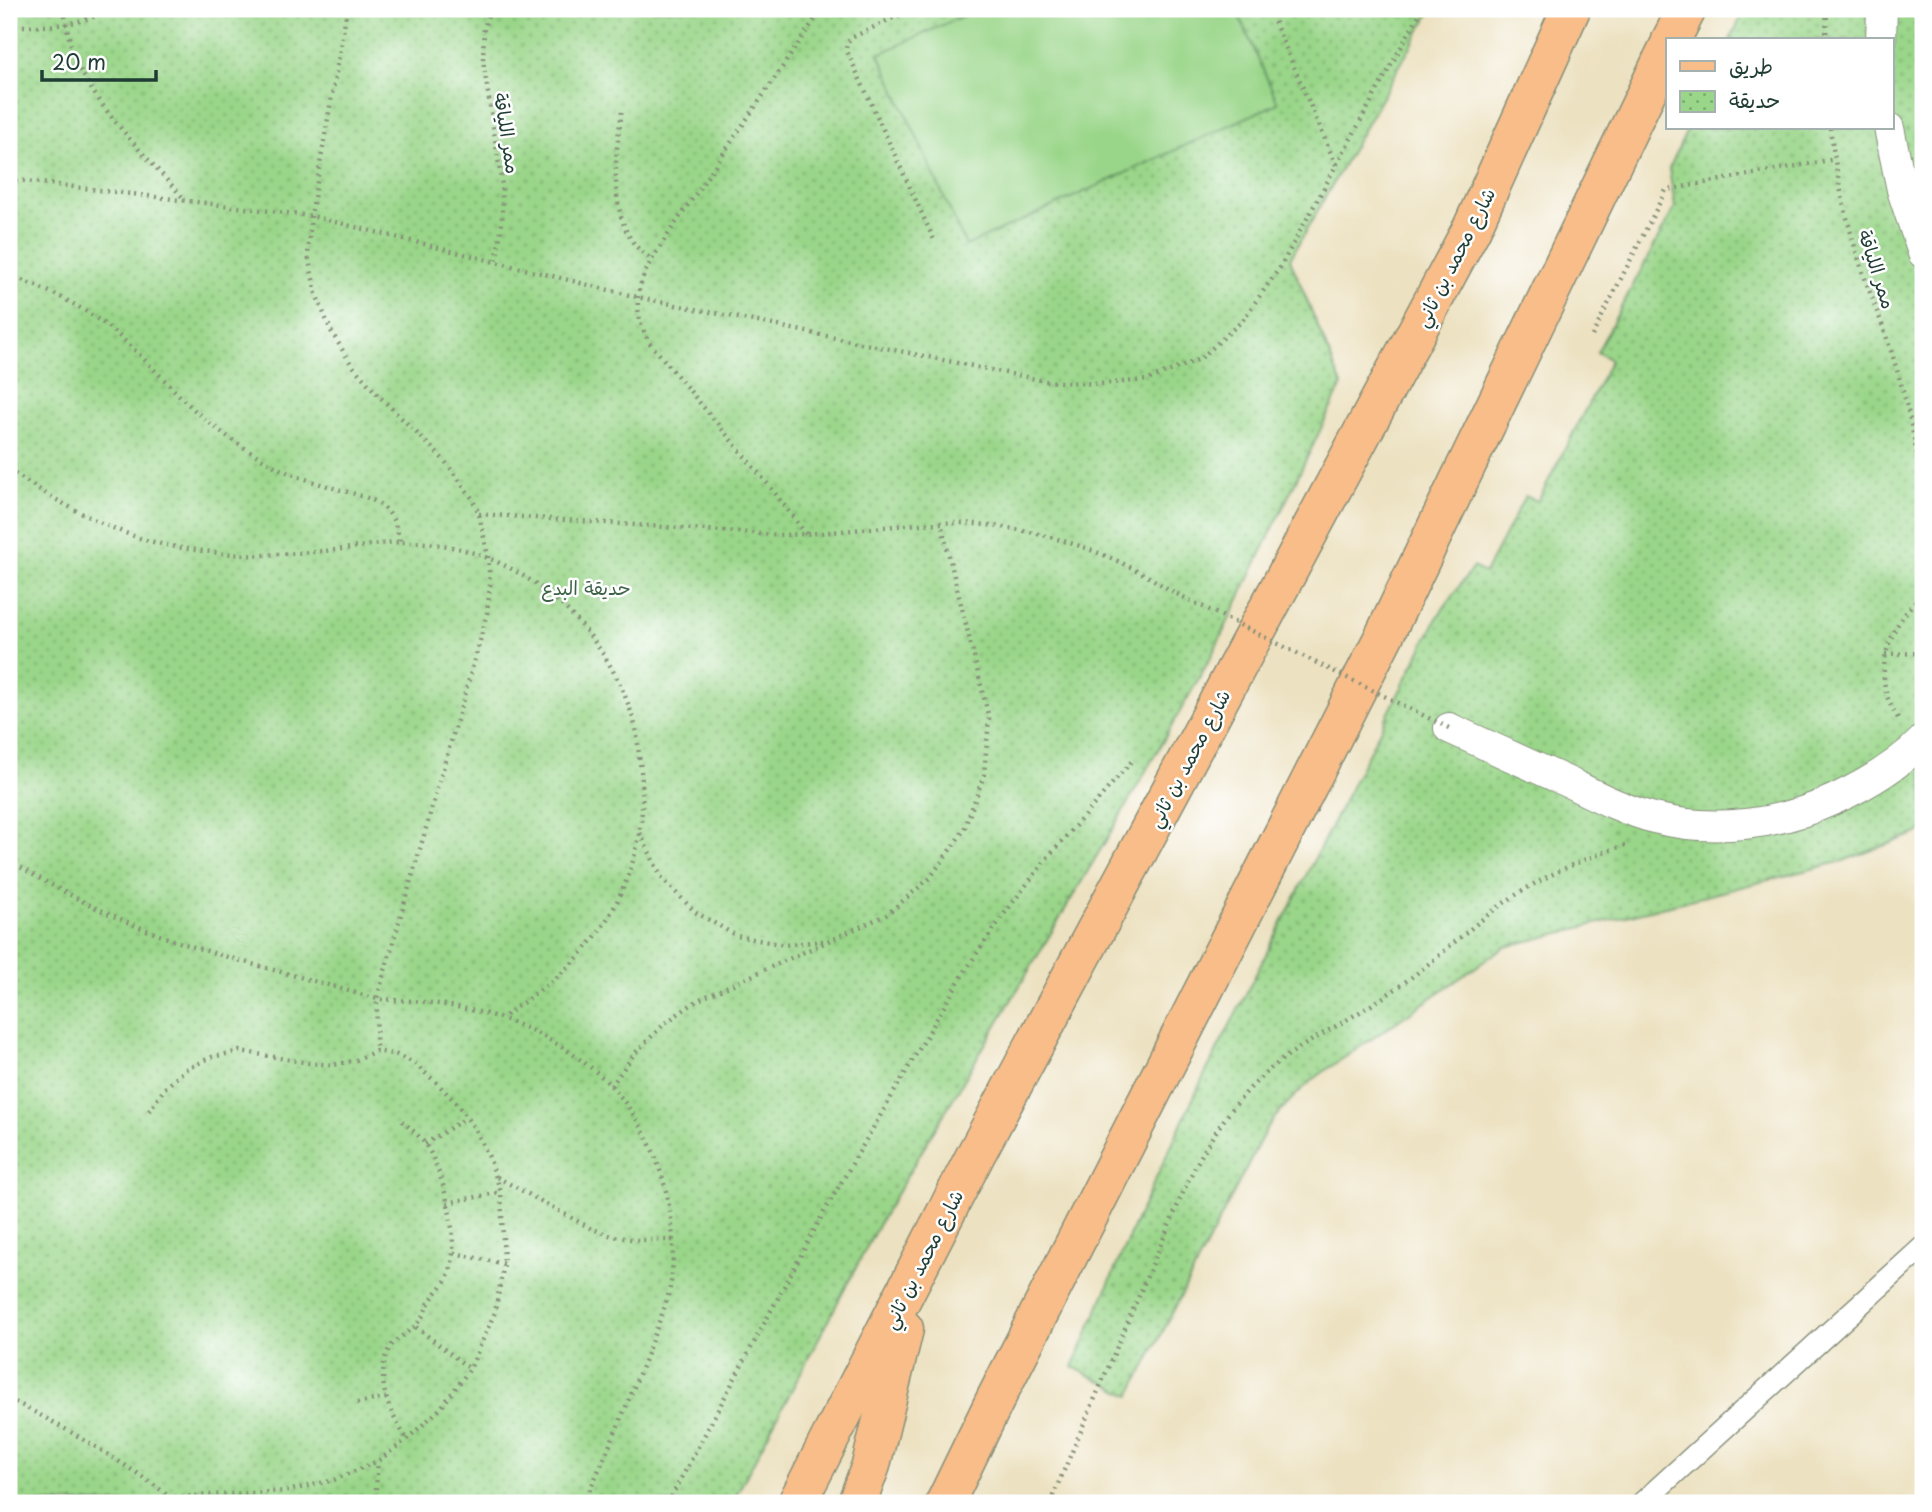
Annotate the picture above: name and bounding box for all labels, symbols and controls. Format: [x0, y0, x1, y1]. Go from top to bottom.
scale bar [42, 38, 156, 82]
legend [1666, 38, 1894, 130]
text: 20 m [52, 45, 106, 77]
text: طريق [1729, 49, 1773, 81]
text: حديقة [1729, 83, 1780, 115]
street label: ممر اللياقة [488, 90, 528, 176]
street label: شارع محمد بن ثاني [1407, 182, 1505, 333]
street label: ممر اللياقة [1852, 226, 1904, 312]
park label: حديقة البدع [541, 573, 631, 602]
street label: شارع محمد بن ثاني [1140, 684, 1240, 834]
street label: شارع محمد بن ثاني [875, 1184, 973, 1335]

